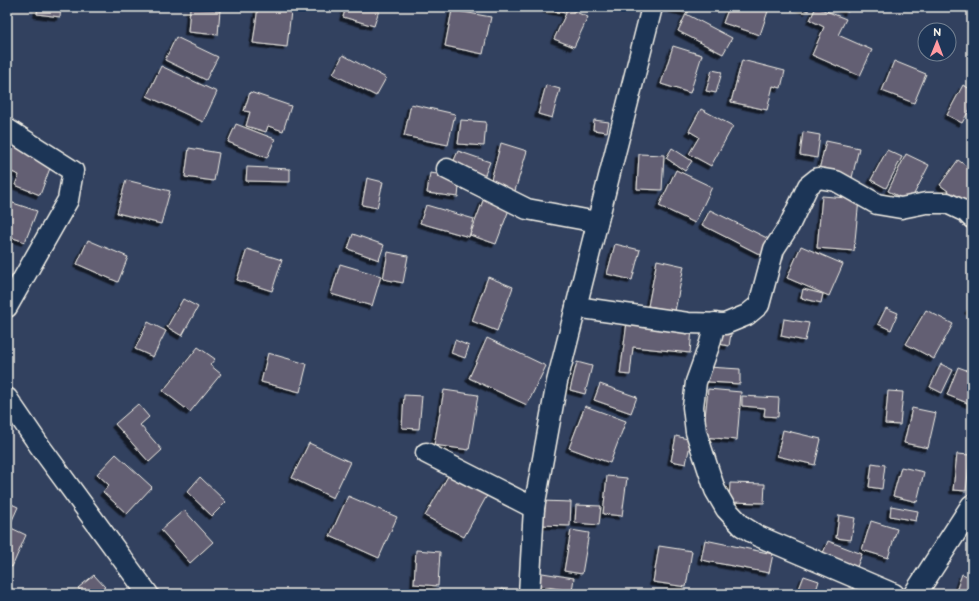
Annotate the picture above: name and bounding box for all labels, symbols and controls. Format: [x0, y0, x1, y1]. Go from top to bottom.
north arrow [917, 22, 957, 62]
text: N [933, 26, 941, 39]

